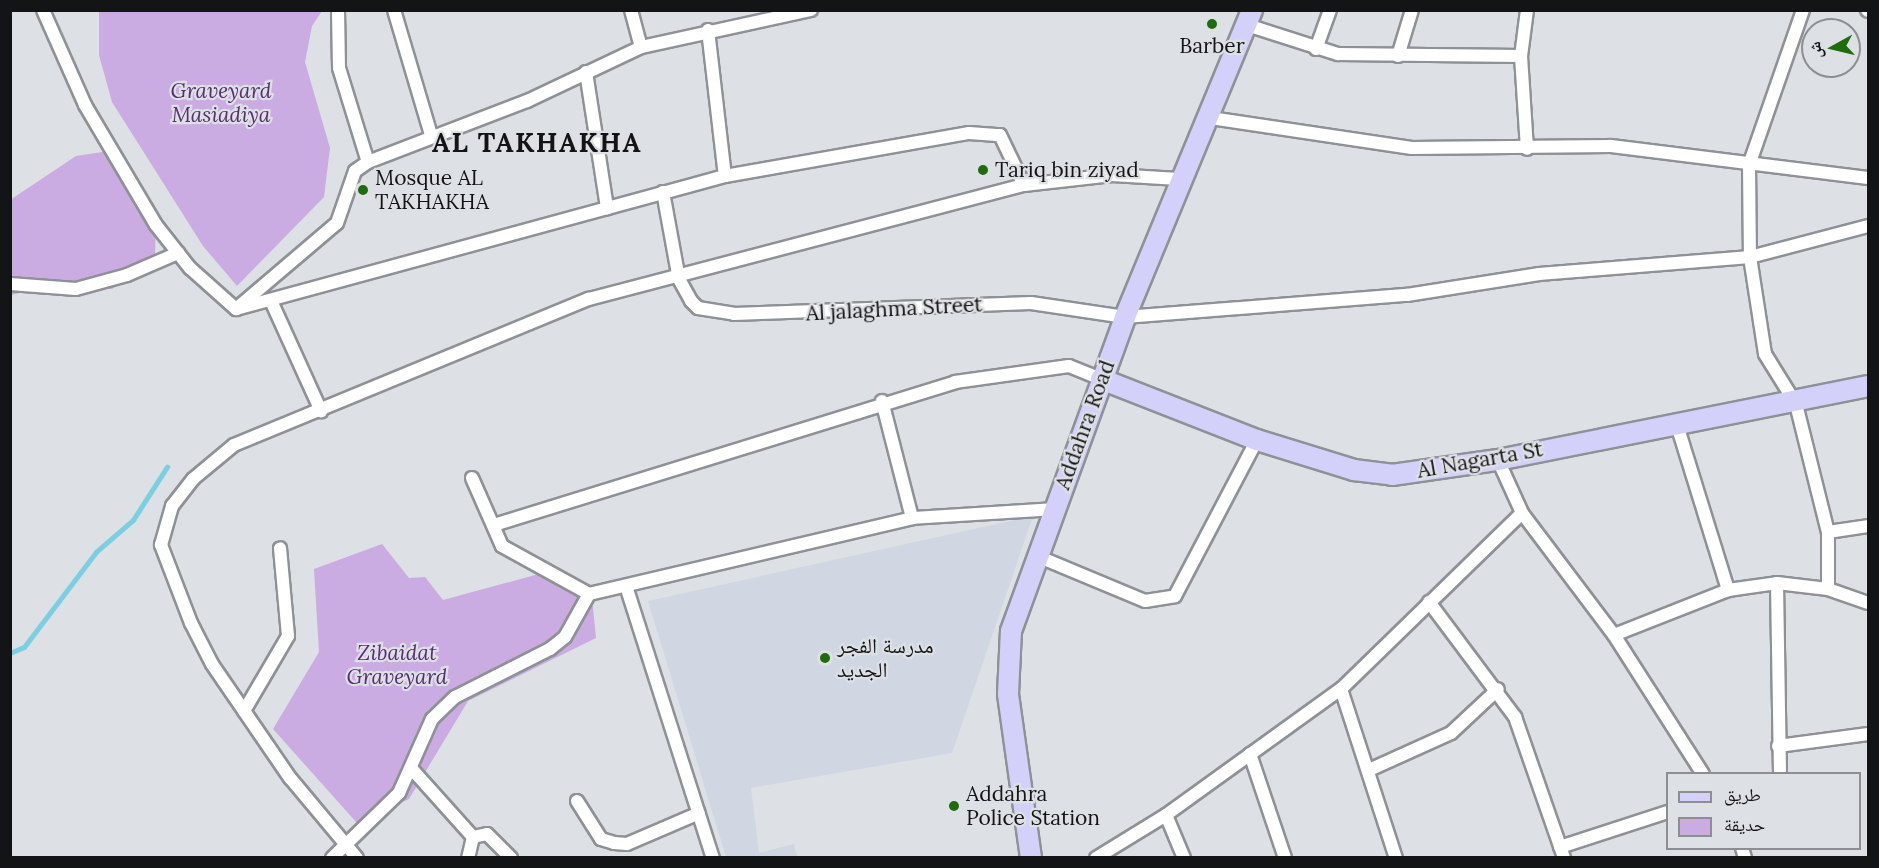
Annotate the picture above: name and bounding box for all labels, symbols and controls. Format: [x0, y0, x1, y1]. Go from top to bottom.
marker: Barber [1205, 17, 1219, 31]
north arrow [1801, 18, 1861, 78]
place label: Barber [1179, 33, 1245, 59]
text: ش [1804, 40, 1826, 60]
park label: Graveyard Masiadiya [171, 78, 271, 128]
district label: AL TAKHAKHA [432, 127, 642, 159]
place label: Tariq bin ziyad [995, 157, 1139, 183]
marker: Tariq bin ziyad [976, 163, 990, 177]
place label: Mosque AL TAKHAKHA [375, 165, 489, 215]
marker: Mosque AL TAKHAKHA [356, 183, 370, 197]
street label: Al jalaghma Street [805, 292, 983, 326]
street label: Addahra Road [1050, 357, 1120, 493]
street label: Al Nagarta St [1415, 437, 1545, 483]
place label: مدرسة الفجر الجديد [837, 633, 934, 683]
park label: Zibaidat Graveyard [347, 640, 447, 690]
marker: مدرسة الفجر الجديد [818, 651, 832, 665]
legend [1666, 772, 1861, 850]
place label: Addahra Police Station [966, 781, 1100, 831]
text: طريق [1724, 783, 1761, 806]
marker: Addahra Police Station [947, 799, 961, 813]
text: حديقة [1724, 813, 1765, 836]

